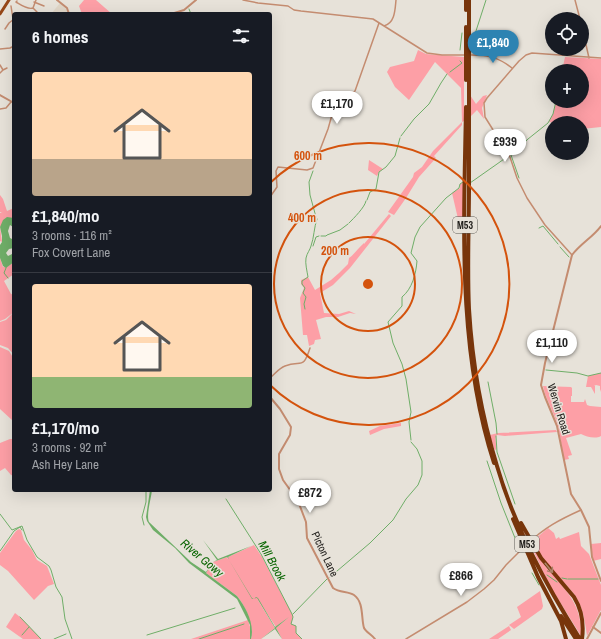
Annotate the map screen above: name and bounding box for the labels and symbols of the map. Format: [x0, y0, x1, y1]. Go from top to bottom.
pin: £1,840 [460, 30, 526, 64]
pin: £1,170 [304, 91, 370, 125]
pin: £939 [481, 129, 529, 163]
text: 600 m [294, 148, 322, 164]
text: 400 m [288, 210, 316, 226]
road number: M53 [453, 217, 477, 233]
text: 200 m [321, 243, 349, 259]
centre of rings [361, 277, 375, 291]
pin: £1,110 [519, 330, 585, 364]
street label: Wervin Road [545, 382, 573, 436]
pin: £872 [286, 480, 334, 514]
street label: Picton Lane [308, 529, 342, 579]
water label: River Gowy [177, 535, 228, 581]
road number: M53 [515, 536, 539, 552]
water label: Mill Brook [254, 538, 290, 585]
one-way arrow [544, 562, 553, 573]
pin: £866 [437, 563, 485, 597]

